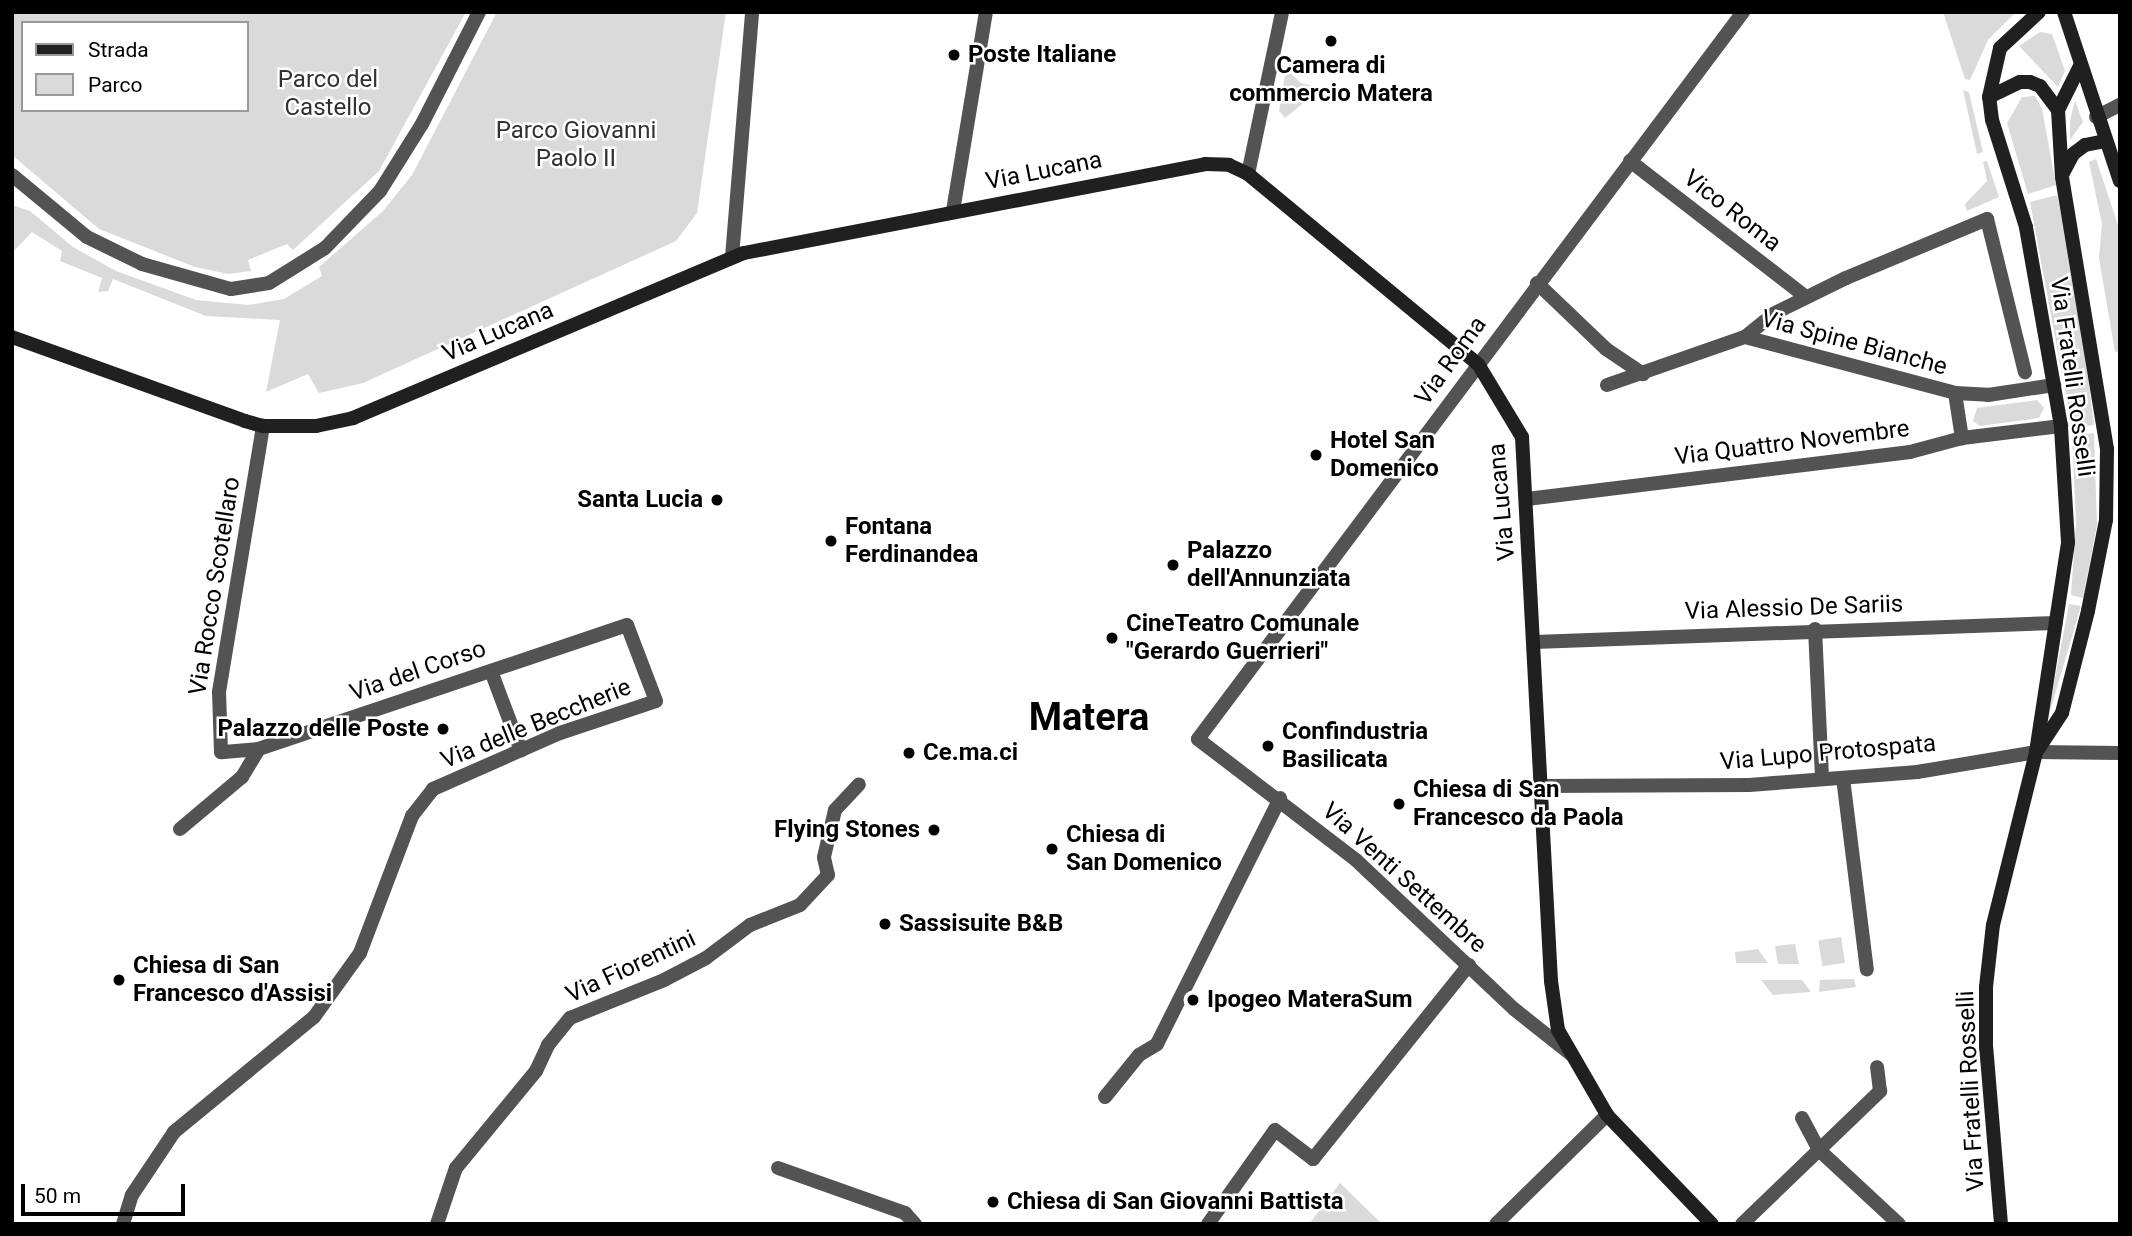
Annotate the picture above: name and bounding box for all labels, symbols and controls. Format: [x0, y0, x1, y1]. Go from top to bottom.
legend [21, 21, 248, 112]
marker: Camera di commercio Matera [1323, 33, 1339, 49]
text: Strada [88, 38, 149, 62]
place label: Poste Italiane [968, 41, 1116, 69]
marker: Poste Italiane [946, 47, 962, 63]
place label: Camera di commercio Matera [1229, 52, 1433, 108]
park label: Parco del Castello [278, 66, 378, 122]
text: Parco [88, 73, 142, 97]
park label: Parco Giovanni Paolo II [496, 117, 656, 173]
street label: Via Lucana [983, 146, 1105, 196]
street label: Vico Roma [1677, 164, 1787, 258]
street label: Via Fratelli Rosselli [2044, 275, 2100, 479]
street label: Via Lucana [438, 296, 558, 368]
street label: Via Spine Bianche [1758, 304, 1950, 382]
street label: Via Roma [1409, 311, 1493, 411]
street label: Via Quattro Novembre [1673, 414, 1911, 472]
place label: Hotel San Domenico [1330, 427, 1439, 483]
street label: Via Lucana [1483, 442, 1521, 562]
marker: Hotel San Domenico [1308, 447, 1324, 463]
street label: Via Rocco Scotellaro [184, 475, 246, 697]
place label: Santa Lucia [577, 486, 703, 514]
marker: Santa Lucia [709, 492, 725, 508]
place label: Fontana Ferdinandea [845, 513, 978, 569]
marker: Fontana Ferdinandea [823, 533, 839, 549]
place label: Palazzo dell'Annunziata [1187, 537, 1351, 593]
marker: Palazzo dell'Annunziata [1165, 557, 1181, 573]
street label: Via Alessio De Sariis [1684, 590, 1904, 626]
place label: CineTeatro Comunale "Gerardo Guerrieri" [1126, 610, 1359, 666]
marker: CineTeatro Comunale "Gerardo Guerrieri" [1104, 630, 1120, 646]
street label: Via del Corso [346, 634, 490, 708]
street label: Via delle Beccherie [437, 673, 635, 775]
district label: Matera [1029, 695, 1149, 741]
place label: Palazzo delle Poste [218, 715, 429, 743]
place label: Confindustria Basilicata [1282, 718, 1428, 774]
marker: Palazzo delle Poste [435, 721, 451, 737]
street label: Via Lupo Protospata [1719, 729, 1937, 777]
marker: Confindustria Basilicata [1260, 738, 1276, 754]
place label: Ce.ma.ci [923, 739, 1018, 767]
marker: Ce.ma.ci [901, 745, 917, 761]
place label: Chiesa di San Francesco da Paola [1413, 776, 1624, 832]
marker: Chiesa di San Francesco da Paola [1391, 796, 1407, 812]
street label: Via Venti Settembre [1316, 797, 1492, 959]
place label: Flying Stones [774, 816, 920, 844]
place label: Chiesa di San Domenico [1066, 821, 1222, 877]
marker: Flying Stones [926, 822, 942, 838]
marker: Chiesa di San Domenico [1044, 841, 1060, 857]
place label: Sassisuite B&B [899, 910, 1063, 938]
marker: Sassisuite B&B [877, 916, 893, 932]
street label: Via Fiorentini [562, 924, 700, 1010]
place label: Chiesa di San Francesco d'Assisi [133, 952, 332, 1008]
marker: Chiesa di San Francesco d'Assisi [111, 972, 127, 988]
place label: Ipogeo MateraSum [1207, 986, 1412, 1014]
street label: Via Fratelli Rosselli [1951, 990, 1991, 1192]
marker: Ipogeo MateraSum [1185, 992, 1201, 1008]
scale bar [24, 1170, 189, 1214]
text: 50 m [34, 1184, 81, 1208]
place label: Chiesa di San Giovanni Battista [1007, 1188, 1344, 1216]
marker: Chiesa di San Giovanni Battista [985, 1194, 1001, 1210]

